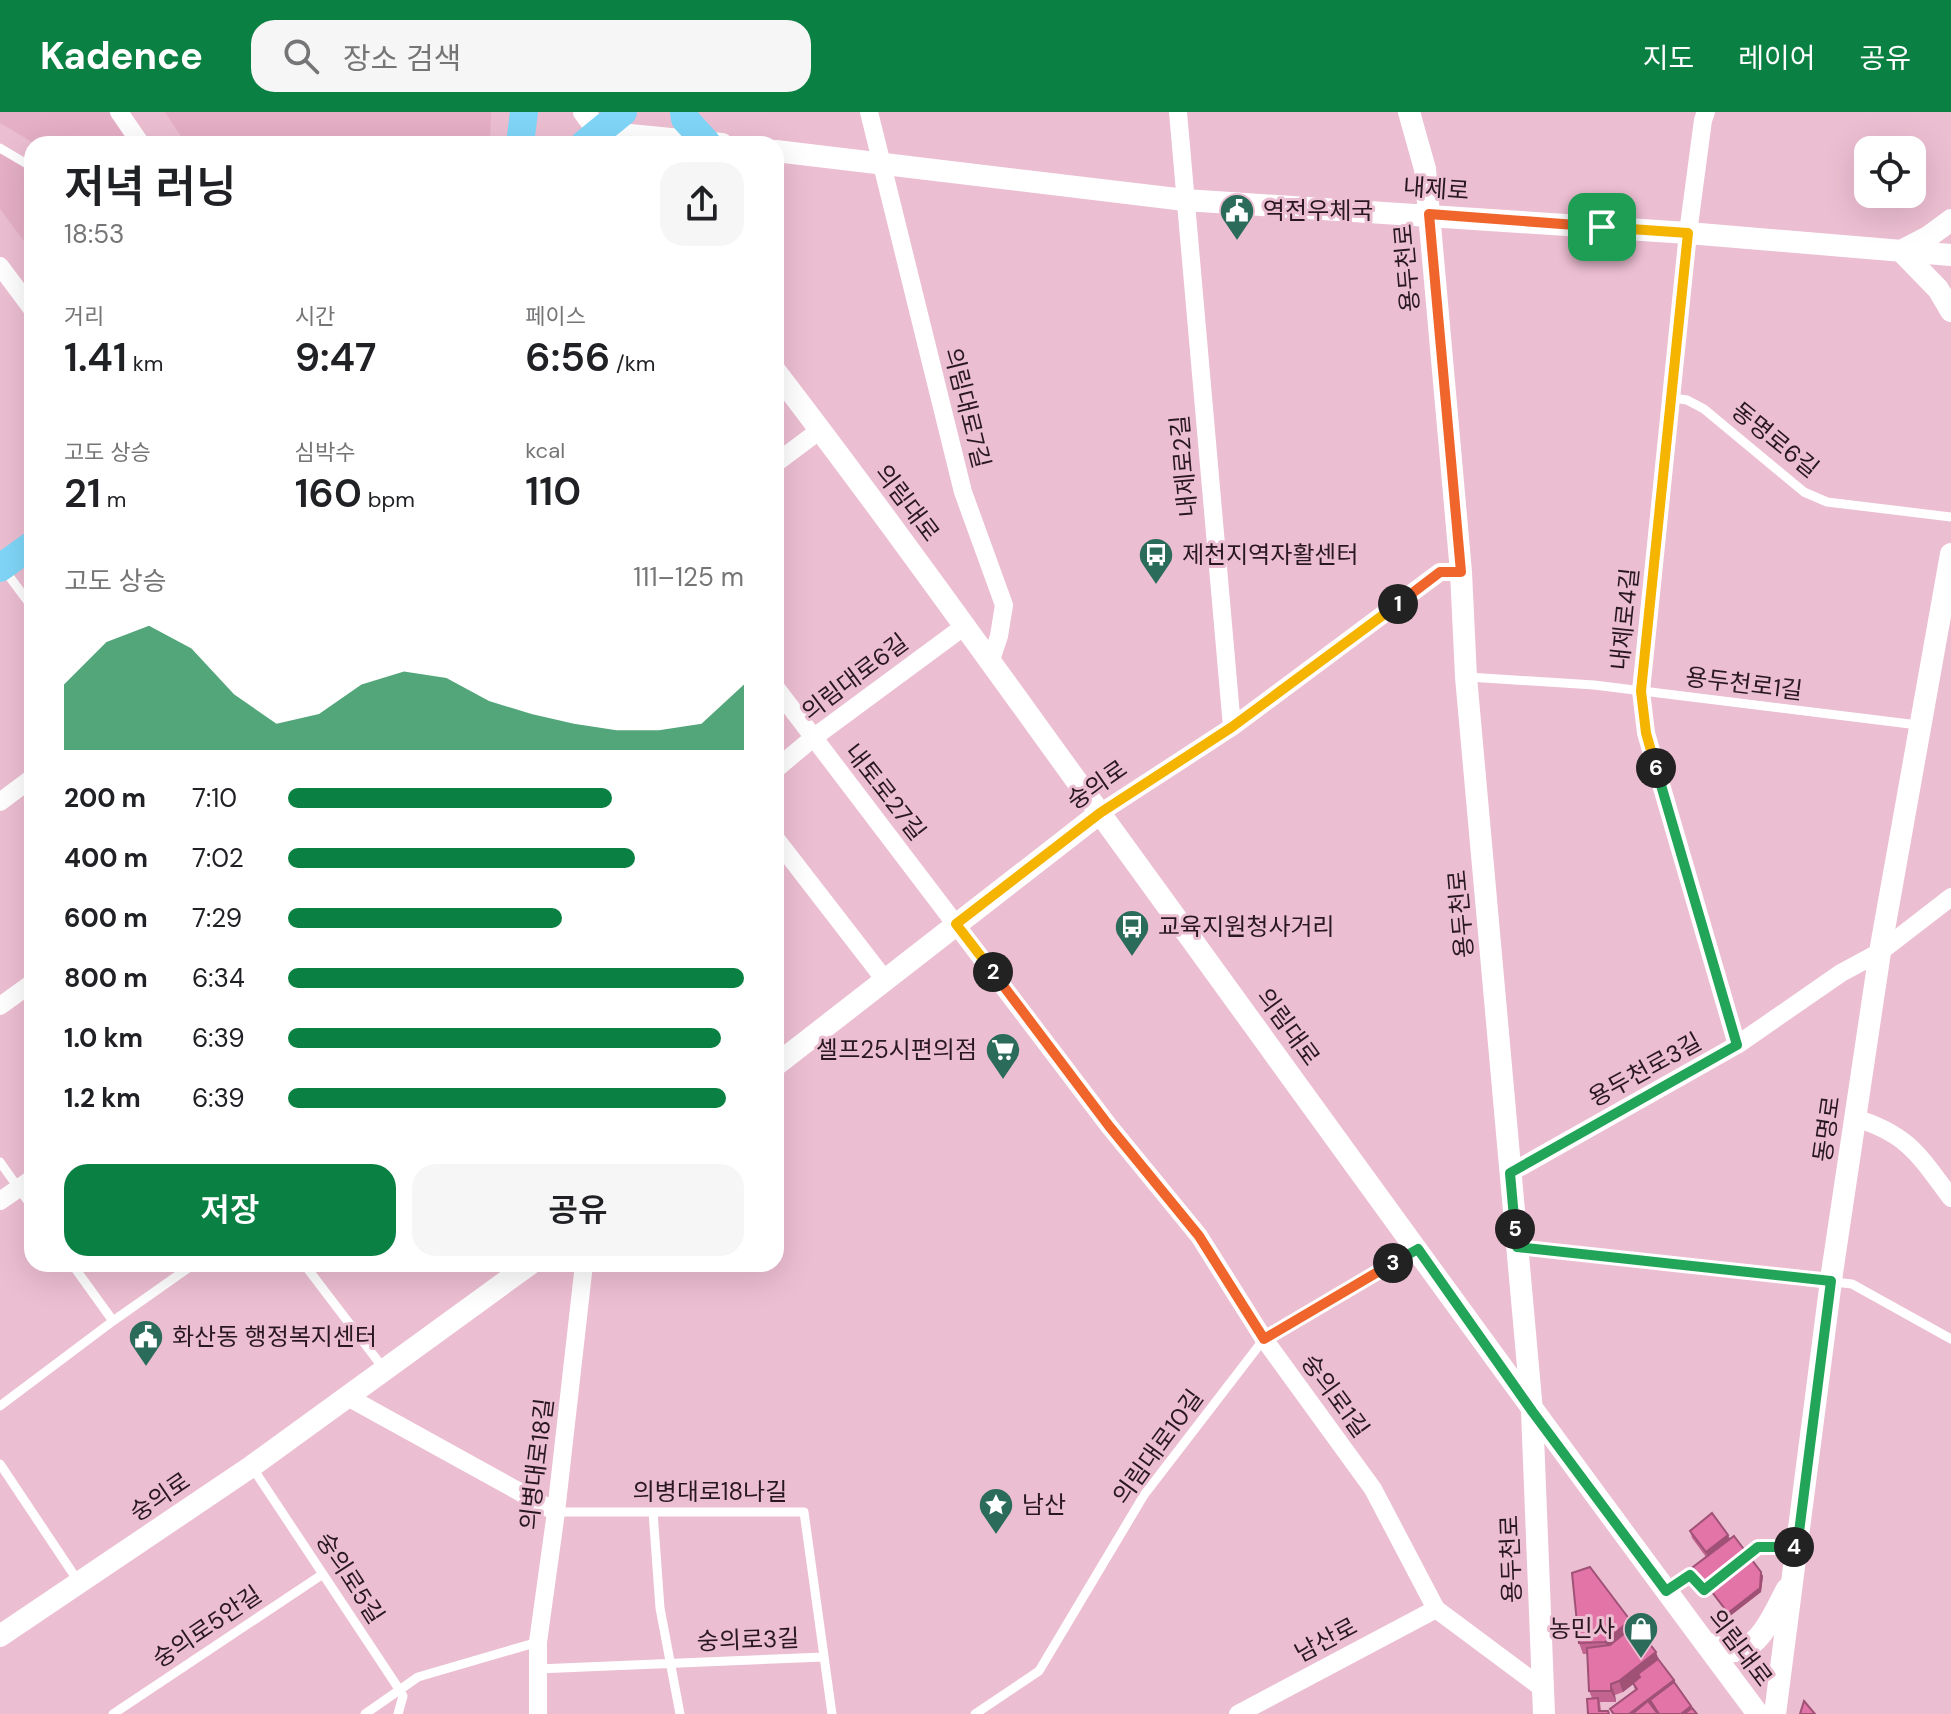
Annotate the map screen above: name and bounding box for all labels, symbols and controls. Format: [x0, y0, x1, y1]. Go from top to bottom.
search box [251, 20, 811, 92]
text: Kadence [40, 31, 203, 81]
icon: search [279, 34, 323, 78]
text: 장소 검색 [343, 39, 461, 78]
text: 지도 [1643, 40, 1694, 77]
text: 레이어 [1738, 40, 1815, 77]
text: 공유 [1859, 40, 1911, 77]
map controls [1854, 136, 1926, 208]
button: locate [1854, 136, 1926, 208]
text: 저녁 러닝 [64, 158, 237, 216]
button: share [660, 162, 744, 246]
street label: 내제로 [1402, 171, 1470, 206]
public building icon: 역전우체국 [1218, 192, 1256, 242]
pin [1568, 193, 1636, 261]
place label: 역전우체국 [1263, 195, 1373, 226]
icon: arrive [1580, 205, 1624, 249]
text: 18:53 [64, 217, 124, 251]
street label: 용두천로 [1387, 223, 1426, 313]
text: 거리 [64, 302, 104, 331]
text: 시간 [295, 302, 335, 331]
text: 페이스 [525, 302, 586, 331]
text: 1.41 [64, 331, 127, 383]
text: 9:47 [295, 331, 377, 383]
text: 6:56 [525, 331, 610, 383]
street label: 의림대로7길 [938, 344, 997, 471]
text: km [127, 349, 163, 378]
text: /km [610, 349, 655, 378]
street label: 동명로6길 [1725, 395, 1825, 484]
street label: 내제로2길 [1164, 414, 1203, 518]
text: kcal [525, 436, 565, 465]
text: 고도 상승 [64, 438, 151, 467]
text: 심박수 [295, 438, 355, 467]
street label: 의림대로 [868, 458, 946, 547]
text: 110 [525, 465, 581, 517]
text: 21 [64, 467, 101, 519]
text: 160 [295, 467, 362, 519]
text: m [101, 485, 126, 514]
text: bpm [362, 485, 415, 514]
bus stop icon: 제천지역자활센터 [1137, 536, 1175, 586]
place label: 제천지역자활센터 [1182, 539, 1359, 570]
text: 111–125 m [633, 560, 744, 594]
text: 고도 상승 [64, 564, 167, 598]
street label: 내제로4길 [1604, 566, 1645, 672]
pin: 1 [1378, 584, 1418, 624]
text: 1 [1394, 589, 1402, 618]
street label: 의림대로6길 [795, 626, 914, 727]
street label: 용두천로1길 [1684, 661, 1804, 706]
street label: 내토로27길 [838, 737, 933, 846]
pin: 6 [1636, 748, 1676, 788]
street label: 숭의로 [1061, 753, 1133, 816]
text: 6 [1649, 753, 1663, 782]
text: 200 m [64, 781, 146, 815]
text: 7:10 [192, 781, 237, 815]
text: 400 m [64, 841, 148, 875]
text: 7:02 [192, 841, 244, 875]
street label: 용두천로 [1441, 869, 1480, 959]
text: 600 m [64, 901, 148, 935]
text: 7:29 [192, 901, 242, 935]
bus stop icon: 교육지원청사거리 [1113, 908, 1151, 958]
place label: 교육지원청사거리 [1158, 911, 1335, 942]
pin: 2 [973, 952, 1013, 992]
text: 2 [987, 957, 999, 986]
text: 800 m [64, 961, 148, 995]
text: 6:34 [192, 961, 245, 995]
street label: 의림대로 [1250, 982, 1327, 1072]
text: 1.0 km [64, 1021, 143, 1055]
text: 6:39 [192, 1021, 245, 1055]
street label: 용두천로3길 [1583, 1026, 1707, 1113]
supermarket icon: 셀프25시편의점 [984, 1031, 1022, 1081]
place label: 셀프25시편의점 [816, 1034, 977, 1065]
text: 1.2 km [64, 1081, 141, 1115]
text: 6:39 [192, 1081, 245, 1115]
street label: 동명로 [1807, 1094, 1846, 1164]
button: 저장 [64, 1164, 396, 1256]
button: 공유 [412, 1164, 744, 1256]
pin: 5 [1495, 1209, 1535, 1249]
text: 5 [1508, 1214, 1522, 1243]
pin: 3 [1373, 1243, 1413, 1283]
text: 3 [1386, 1248, 1400, 1277]
public building icon: 화산동 행정복지센터 [127, 1318, 165, 1368]
place label: 화산동 행정복지센터 [172, 1321, 377, 1352]
street label: 숭의로1길 [1295, 1348, 1376, 1444]
street label: 의림대로10길 [1106, 1383, 1210, 1510]
street label: 의병대로18길 [513, 1396, 560, 1532]
street label: 숭의로 [124, 1465, 196, 1528]
street label: 의병대로18나길 [633, 1476, 787, 1507]
place icon: 남산 [977, 1486, 1015, 1536]
place label: 남산 [1022, 1489, 1066, 1520]
street label: 용두천로 [1493, 1514, 1528, 1604]
street label: 숭의로5길 [309, 1526, 391, 1629]
pin: 4 [1774, 1527, 1814, 1567]
text: 4 [1787, 1532, 1801, 1561]
street label: 숭의로5안길 [146, 1579, 267, 1674]
street label: 의림대로 [1701, 1603, 1779, 1692]
street label: 남산로 [1289, 1610, 1362, 1669]
shop icon: 농민사 [1622, 1610, 1660, 1660]
place label: 농민사 [1549, 1613, 1615, 1644]
street label: 숭의로3길 [696, 1622, 800, 1657]

